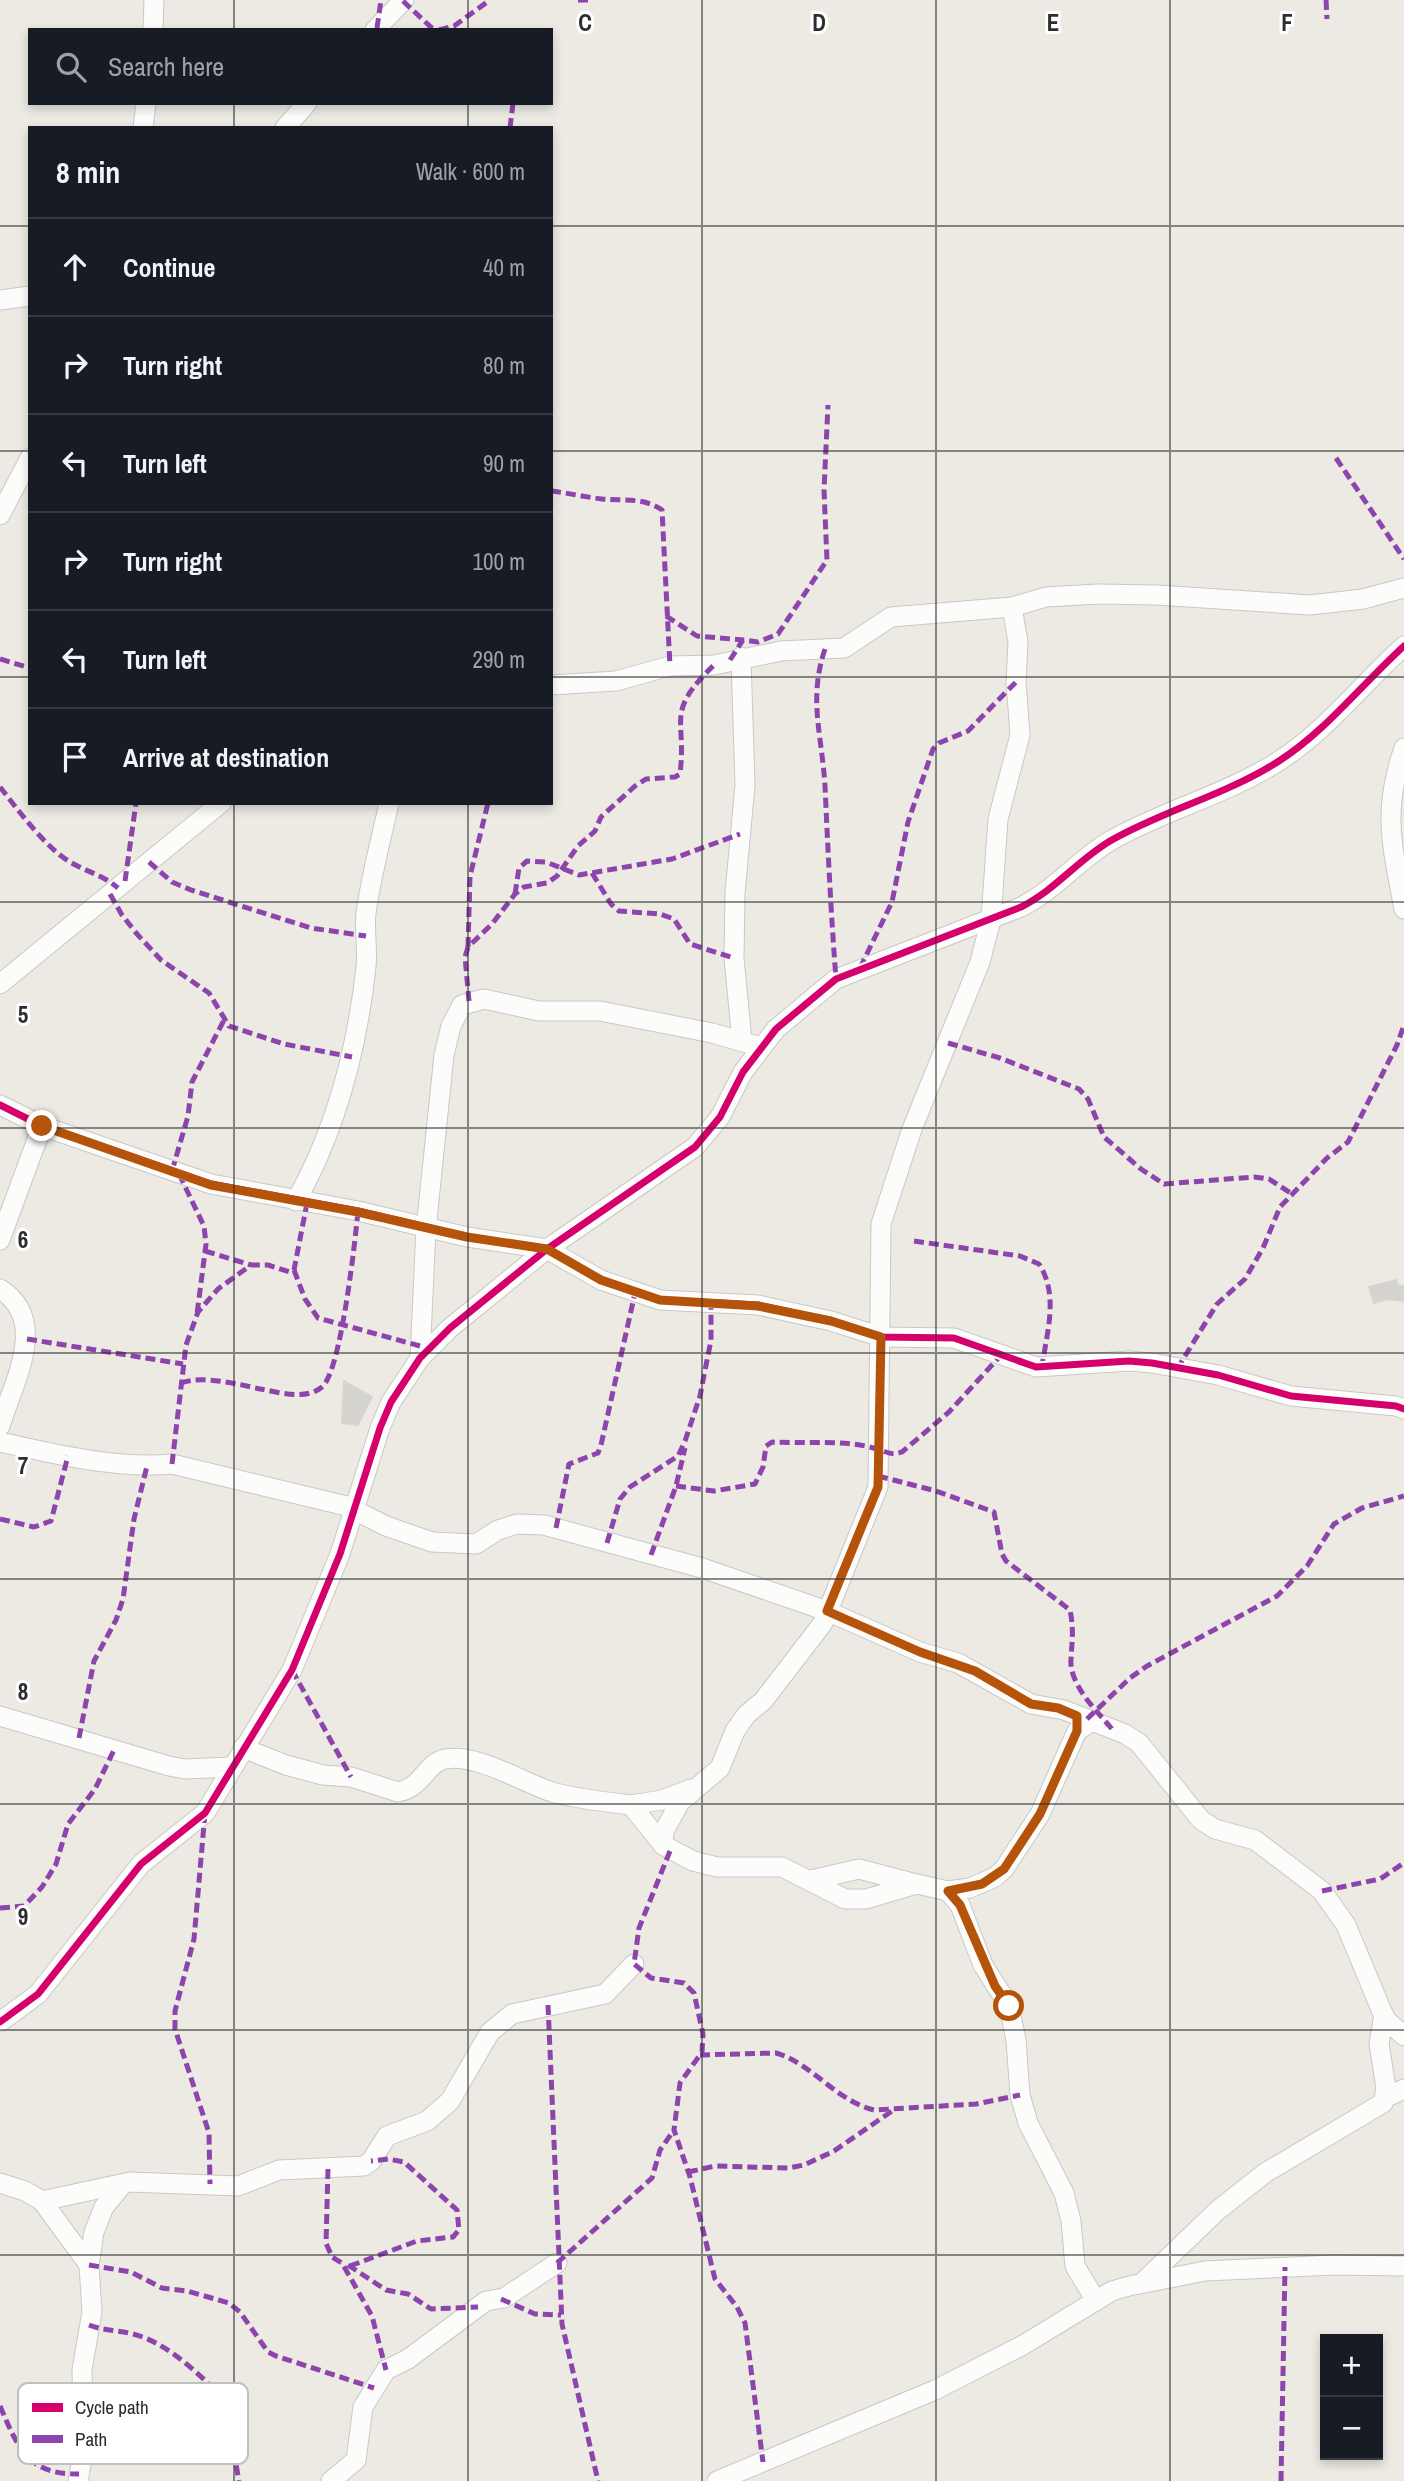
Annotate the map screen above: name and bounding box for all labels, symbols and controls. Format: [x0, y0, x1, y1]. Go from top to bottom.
text: C [578, 7, 592, 38]
text: D [812, 7, 826, 38]
text: E [1047, 7, 1059, 38]
text: F [1281, 7, 1293, 38]
search box [28, 28, 553, 105]
icon: search [52, 48, 90, 86]
text: Search here [108, 49, 224, 84]
text: 8 min [56, 152, 120, 192]
text: Walk · 600 m [416, 156, 525, 187]
icon: ahead [56, 248, 94, 286]
text: Continue [123, 250, 215, 285]
text: 40 m [483, 252, 525, 283]
icon: right [56, 346, 94, 384]
text: Turn right [123, 348, 222, 383]
text: 80 m [483, 350, 525, 381]
icon: left [56, 444, 94, 482]
text: Turn left [123, 446, 207, 481]
text: 90 m [483, 448, 525, 479]
icon: right [56, 542, 94, 580]
text: Turn right [123, 544, 222, 579]
text: 100 m [473, 546, 525, 577]
icon: left [56, 640, 94, 678]
text: Turn left [123, 642, 207, 677]
text: 290 m [473, 644, 525, 675]
icon: arrive [56, 738, 94, 776]
text: Arrive at destination [123, 740, 329, 775]
text: 5 [18, 999, 28, 1030]
route end [26, 1110, 57, 1141]
text: 6 [18, 1224, 28, 1255]
text: 7 [18, 1450, 28, 1481]
text: 8 [18, 1676, 28, 1707]
text: 9 [18, 1901, 28, 1932]
route start [993, 1990, 1024, 2021]
map controls [1320, 2334, 1383, 2460]
button: + [1320, 2334, 1383, 2397]
legend [18, 2383, 248, 2464]
text: Cycle path [75, 2394, 149, 2420]
button: − [1320, 2397, 1383, 2460]
text: Path [75, 2426, 107, 2452]

